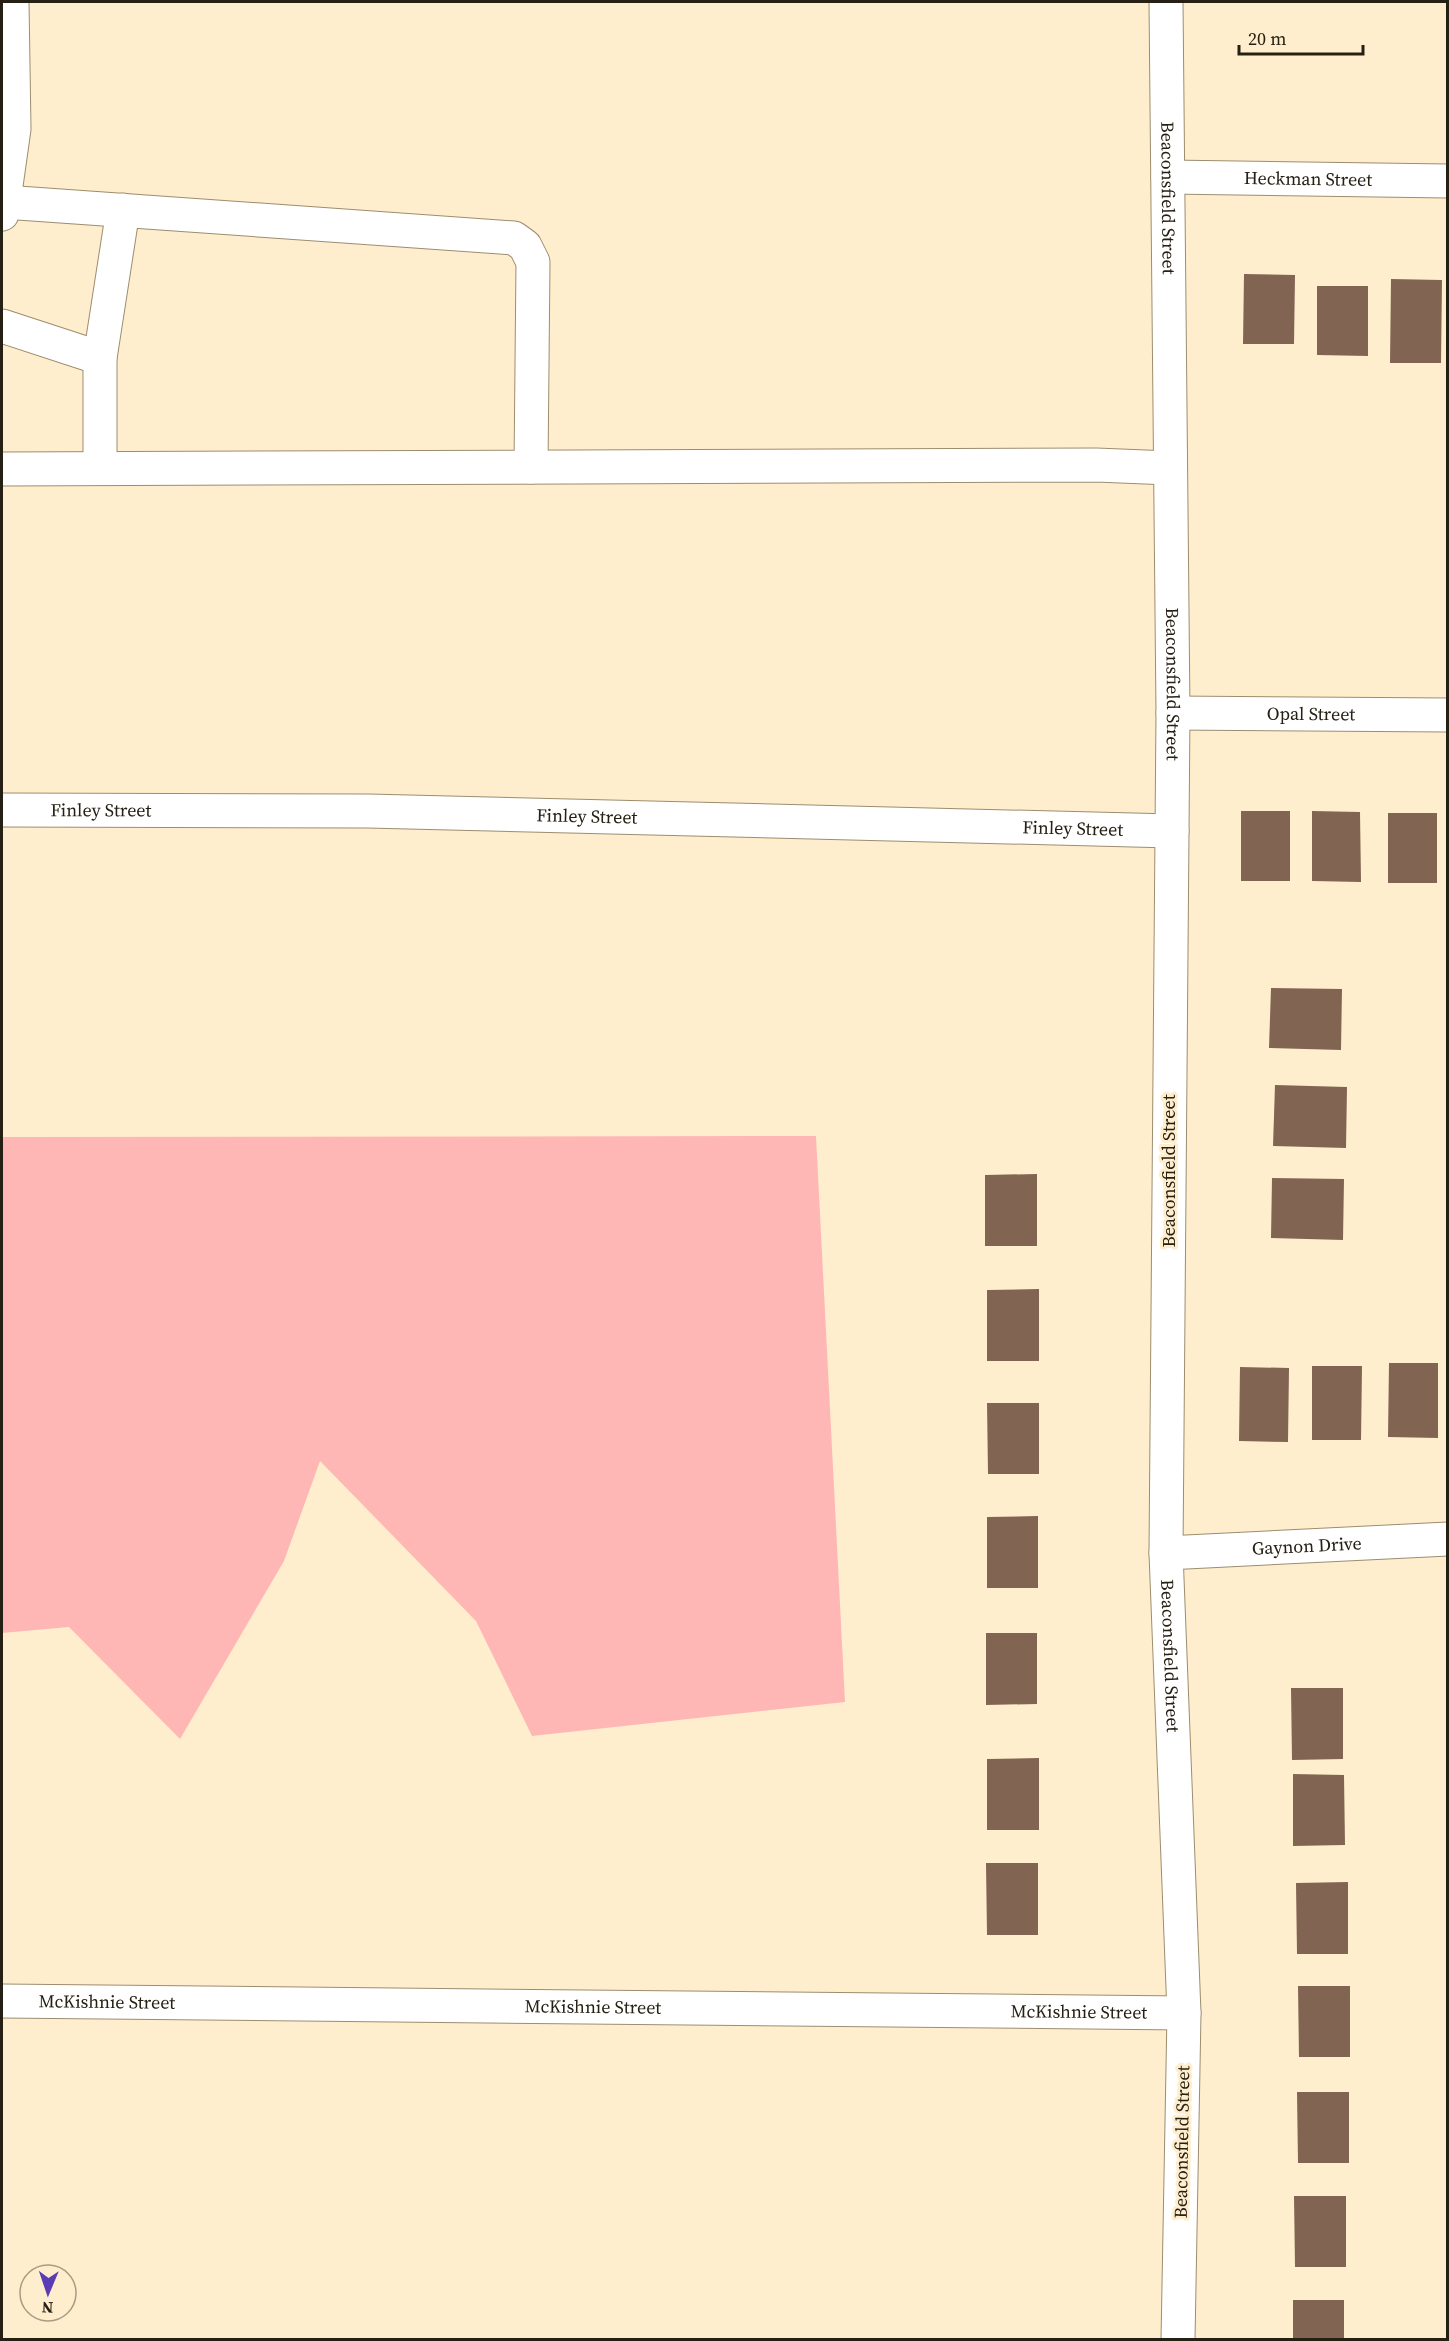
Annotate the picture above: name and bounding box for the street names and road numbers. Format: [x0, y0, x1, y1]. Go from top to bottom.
street label: Beaconsfield Street [1155, 121, 1182, 275]
street label: Heckman Street [1244, 165, 1373, 192]
street label: Beaconsfield Street [1160, 607, 1186, 761]
street label: Opal Street [1267, 701, 1356, 726]
street label: Finley Street [51, 797, 152, 822]
street label: Finley Street [536, 802, 638, 830]
street label: Finley Street [1022, 814, 1124, 842]
street label: Beaconsfield Street [1156, 1094, 1181, 1248]
street label: Gaynon Drive [1251, 1530, 1362, 1561]
street label: Beaconsfield Street [1155, 1579, 1186, 1733]
street label: McKishnie Street [39, 1988, 176, 2015]
street label: McKishnie Street [525, 1993, 662, 2020]
street label: McKishnie Street [1011, 1998, 1148, 2025]
street label: Beaconsfield Street [1168, 2065, 1195, 2219]

